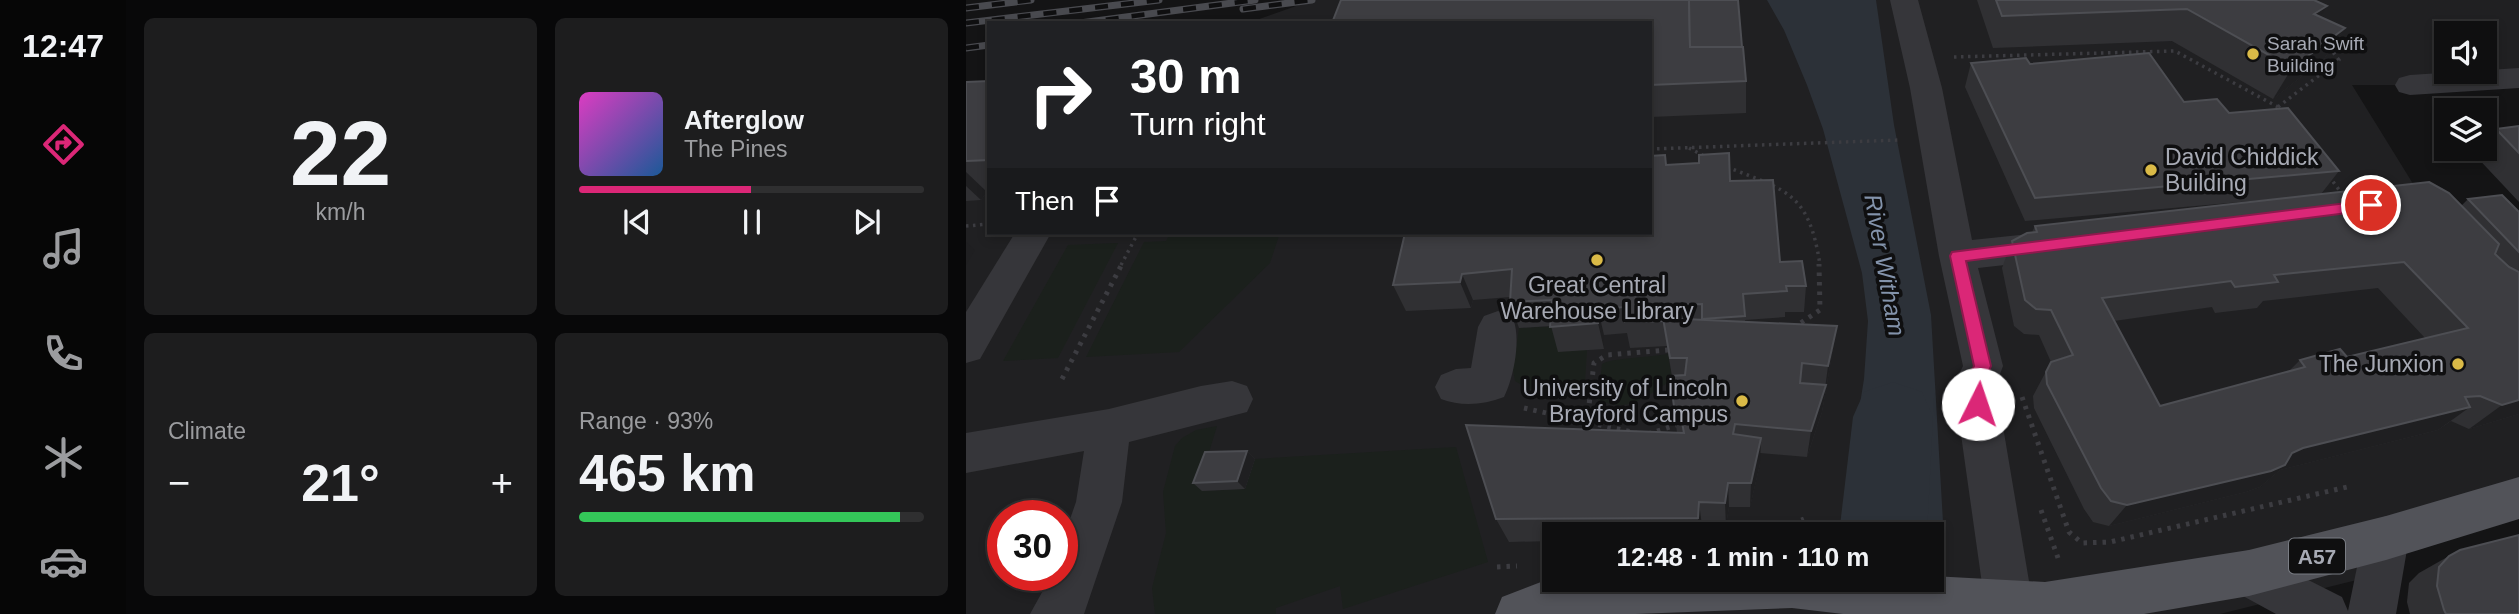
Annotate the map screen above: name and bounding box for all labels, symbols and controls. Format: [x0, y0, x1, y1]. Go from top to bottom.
map controls [2434, 21, 2497, 161]
button: sound [2434, 21, 2497, 84]
text: 12:47 [22, 28, 104, 64]
place label: Sarah Swift Building [2267, 33, 2365, 76]
marker: Sarah Swift Building [2245, 46, 2261, 62]
icon: right [1015, 49, 1106, 140]
text: 30 m [1130, 49, 1242, 103]
button: layers [2434, 98, 2497, 161]
text: 22 [290, 103, 391, 204]
text: Afterglow [684, 105, 804, 135]
text: Turn right [1130, 106, 1266, 142]
icon: directions [39, 120, 88, 169]
text: The Pines [684, 136, 788, 162]
place label: David Chiddick Building [2165, 144, 2319, 196]
marker: David Chiddick Building [2143, 162, 2159, 178]
pin [2341, 175, 2401, 235]
icon: arrive [1088, 182, 1126, 220]
text: Then [1015, 186, 1074, 216]
icon: arrive [2352, 186, 2390, 224]
water label: River Witham [1859, 192, 1911, 338]
text: km/h [316, 199, 365, 225]
icon: previous [618, 203, 656, 241]
icon: pause [733, 203, 771, 241]
icon: next [848, 203, 886, 241]
icon: music [39, 224, 88, 273]
marker: Great Central Warehouse Library [1589, 252, 1605, 268]
place label: Great Central Warehouse Library [1500, 272, 1694, 324]
icon: phone [39, 329, 88, 378]
place label: The Junxion [2319, 351, 2444, 377]
marker: The Junxion [2450, 356, 2466, 372]
position arrow [1941, 367, 2015, 441]
place label: University of Lincoln Brayford Campus [1522, 375, 1728, 427]
marker: University of Lincoln Brayford Campus [1734, 393, 1750, 409]
text: Range · 93% [579, 408, 713, 434]
text: Climate [168, 418, 246, 444]
icon: climate [39, 433, 88, 482]
text: 465 km [579, 444, 755, 502]
text: 21° [301, 454, 380, 512]
text: − [168, 462, 190, 504]
text: + [491, 462, 513, 504]
speed limit sign: 30 [987, 500, 1078, 591]
icon: car [39, 537, 88, 586]
road number: A57 [2289, 538, 2345, 574]
text: 12:48 · 1 min · 110 m [1617, 542, 1869, 572]

